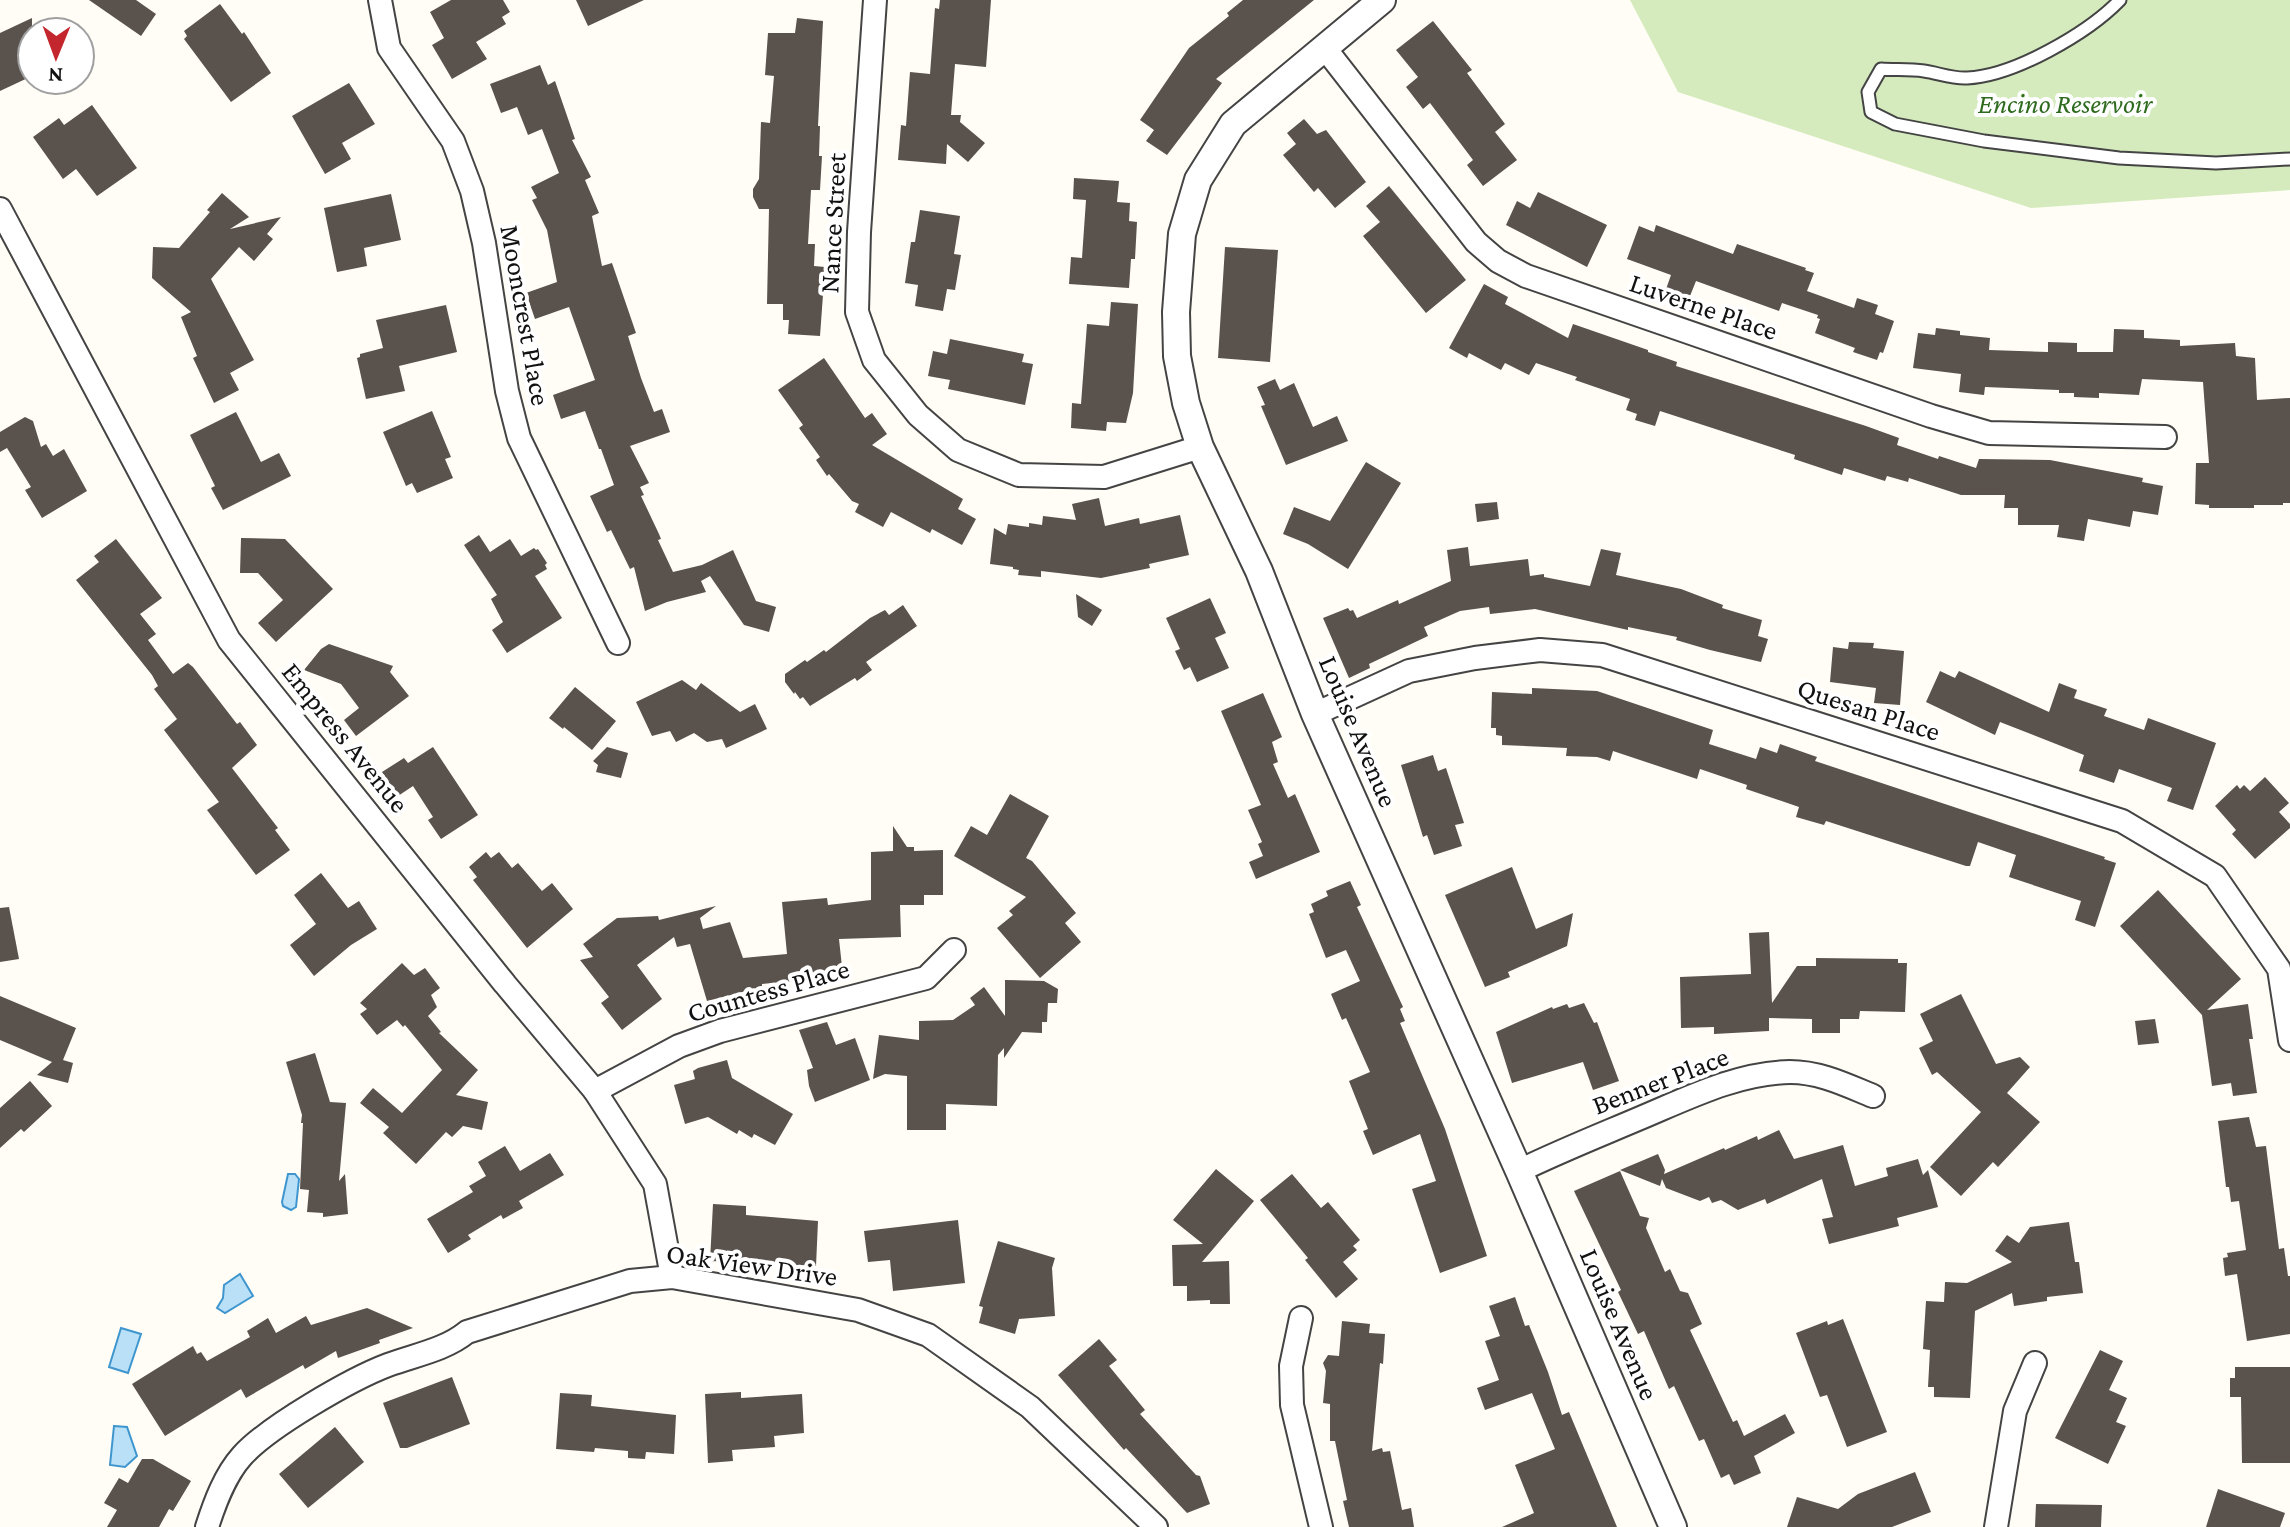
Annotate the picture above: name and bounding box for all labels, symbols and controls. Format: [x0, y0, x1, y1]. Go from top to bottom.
north arrow [16, 16, 96, 96]
text: N [48, 63, 63, 88]
park label: Encino Reservoir [1978, 88, 2153, 119]
street label: Nance Street [813, 151, 852, 294]
street label: Mooncrest Place [494, 222, 557, 408]
street label: Luverne Place [1626, 267, 1782, 346]
street label: Louise Avenue [1313, 651, 1404, 811]
street label: Empress Avenue [276, 656, 415, 818]
street label: Quesan Place [1794, 672, 1944, 747]
street label: Countess Place [684, 953, 853, 1028]
street label: Benner Place [1588, 1040, 1733, 1121]
street label: Oak View Drive [665, 1237, 839, 1292]
street label: Louise Avenue [1574, 1244, 1665, 1404]

